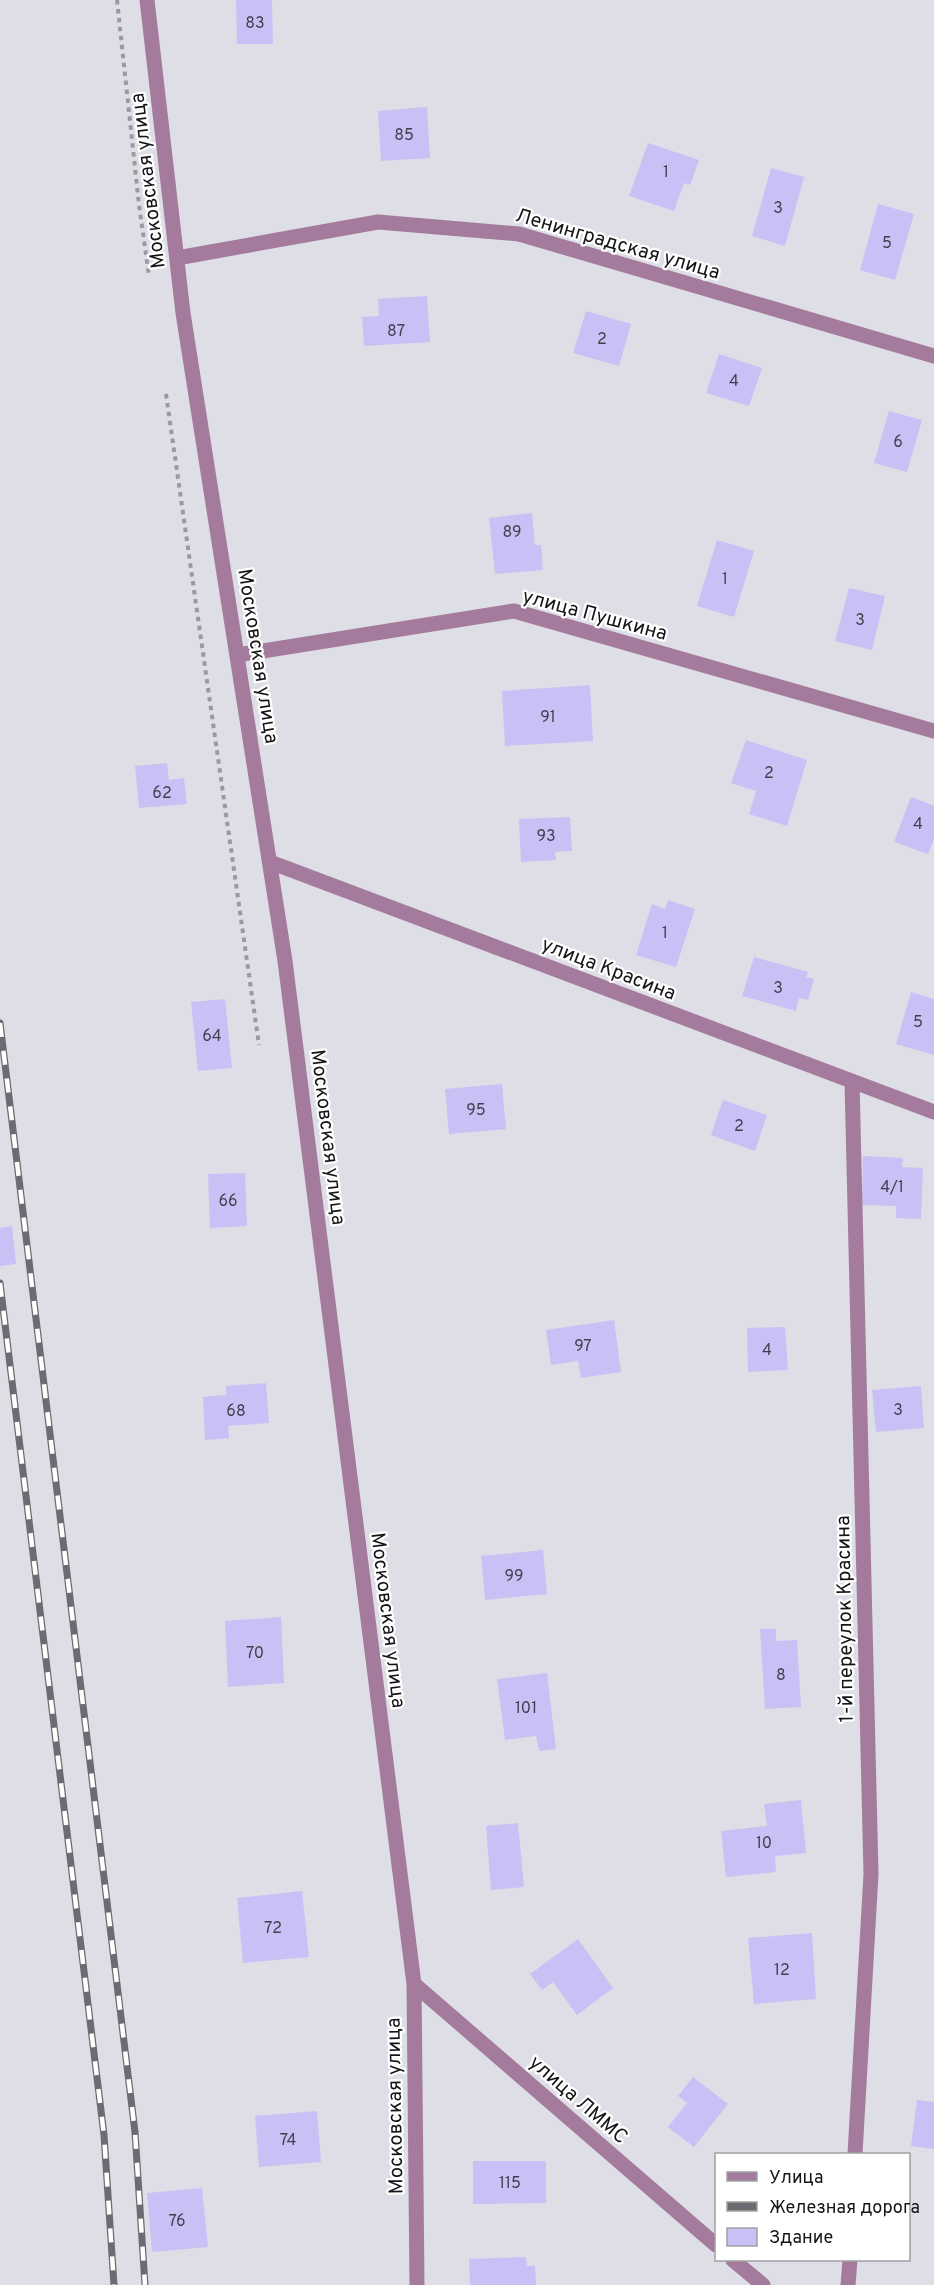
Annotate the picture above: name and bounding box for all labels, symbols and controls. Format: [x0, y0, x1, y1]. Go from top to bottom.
house number: 83 [245, 14, 265, 34]
street label: Московская улица [125, 91, 173, 270]
house number: 85 [394, 126, 414, 146]
house number: 1 [663, 163, 669, 183]
house number: 3 [773, 199, 783, 219]
street label: Ленинградская улица [512, 203, 723, 287]
house number: 5 [882, 234, 892, 254]
house number: 87 [387, 322, 405, 342]
house number: 2 [597, 330, 607, 350]
house number: 4 [729, 372, 739, 392]
house number: 6 [893, 433, 903, 453]
house number: 89 [502, 523, 522, 543]
street label: Московская улица [230, 567, 284, 746]
house number: 1 [722, 570, 728, 590]
street label: улица Пушкина [519, 584, 670, 648]
house number: 3 [855, 611, 865, 631]
house number: 91 [540, 708, 556, 728]
house number: 2 [764, 764, 774, 784]
house number: 62 [152, 784, 172, 804]
house number: 4 [913, 815, 923, 835]
house number: 93 [536, 827, 556, 847]
house number: 1 [662, 924, 668, 944]
street label: улица Красина [537, 932, 679, 1007]
house number: 3 [773, 979, 783, 999]
house number: 5 [913, 1013, 923, 1033]
house number: 64 [202, 1027, 222, 1047]
street label: Московская улица [303, 1048, 351, 1227]
house number: 95 [466, 1101, 486, 1121]
house number: 2 [734, 1117, 744, 1137]
house number: 4/1 [880, 1178, 904, 1198]
house number: 66 [218, 1192, 238, 1212]
house number: 97 [574, 1337, 592, 1357]
house number: 4 [762, 1341, 772, 1361]
house number: 3 [893, 1401, 903, 1421]
house number: 68 [226, 1402, 246, 1422]
street label: 1-й переулок Красина [831, 1515, 861, 1723]
street label: Московская улица [363, 1531, 411, 1710]
house number: 99 [504, 1567, 524, 1587]
house number: 70 [246, 1644, 264, 1664]
house number: 8 [776, 1666, 786, 1686]
house number: 101 [515, 1699, 537, 1719]
house number: 10 [756, 1834, 772, 1854]
house number: 72 [264, 1919, 282, 1939]
house number: 12 [774, 1961, 790, 1981]
street label: Московская улица [381, 2017, 411, 2195]
street label: улица ЛММС [523, 2050, 633, 2151]
house number: 74 [280, 2131, 296, 2151]
legend [715, 2153, 910, 2261]
text: Улица [769, 2167, 823, 2190]
house number: 115 [499, 2174, 521, 2194]
text: Железная дорога [769, 2197, 920, 2220]
house number: 76 [168, 2212, 186, 2232]
text: Здание [769, 2227, 833, 2250]

